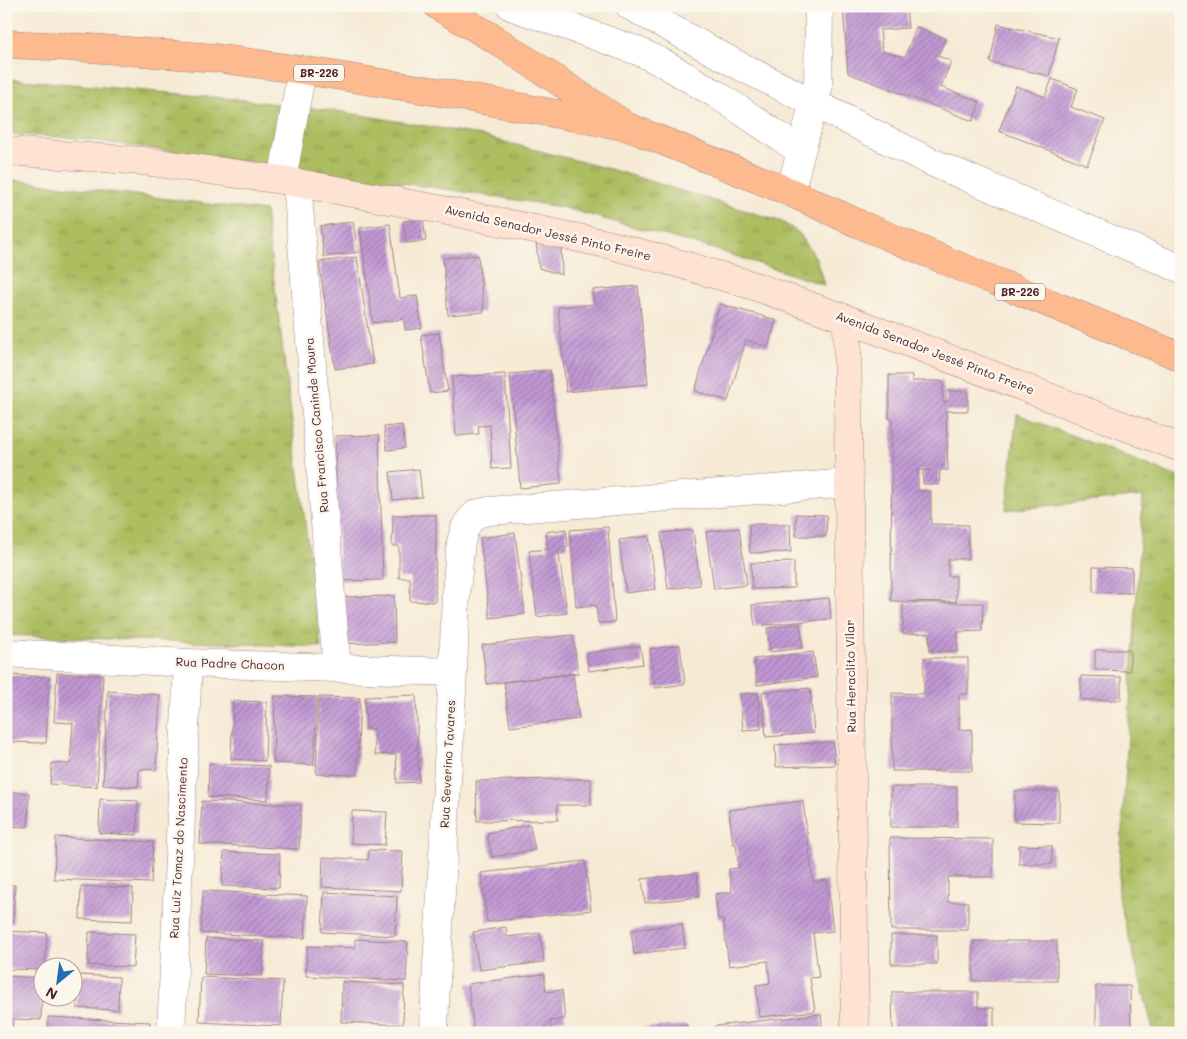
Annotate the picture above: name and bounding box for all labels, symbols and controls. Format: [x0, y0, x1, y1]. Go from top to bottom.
road number: BR-226 [294, 64, 344, 82]
street label: Avenida Senador Jessé Pinto Freire [444, 200, 653, 264]
road number: BR-226 [995, 284, 1045, 300]
street label: Avenida Senador Jessé Pinto Freire [834, 307, 1037, 397]
street label: Rua Francisco Caninde Moura [300, 337, 332, 513]
street label: Rua Heraclito Vilar [841, 619, 859, 733]
street label: Rua Padre Chacon [175, 653, 285, 673]
street label: Rua Severino Tavares [436, 699, 458, 828]
street label: Rua Luiz Tomaz do Nascimento [165, 757, 191, 939]
north arrow [32, 956, 82, 1006]
text: N [42, 983, 61, 1005]

